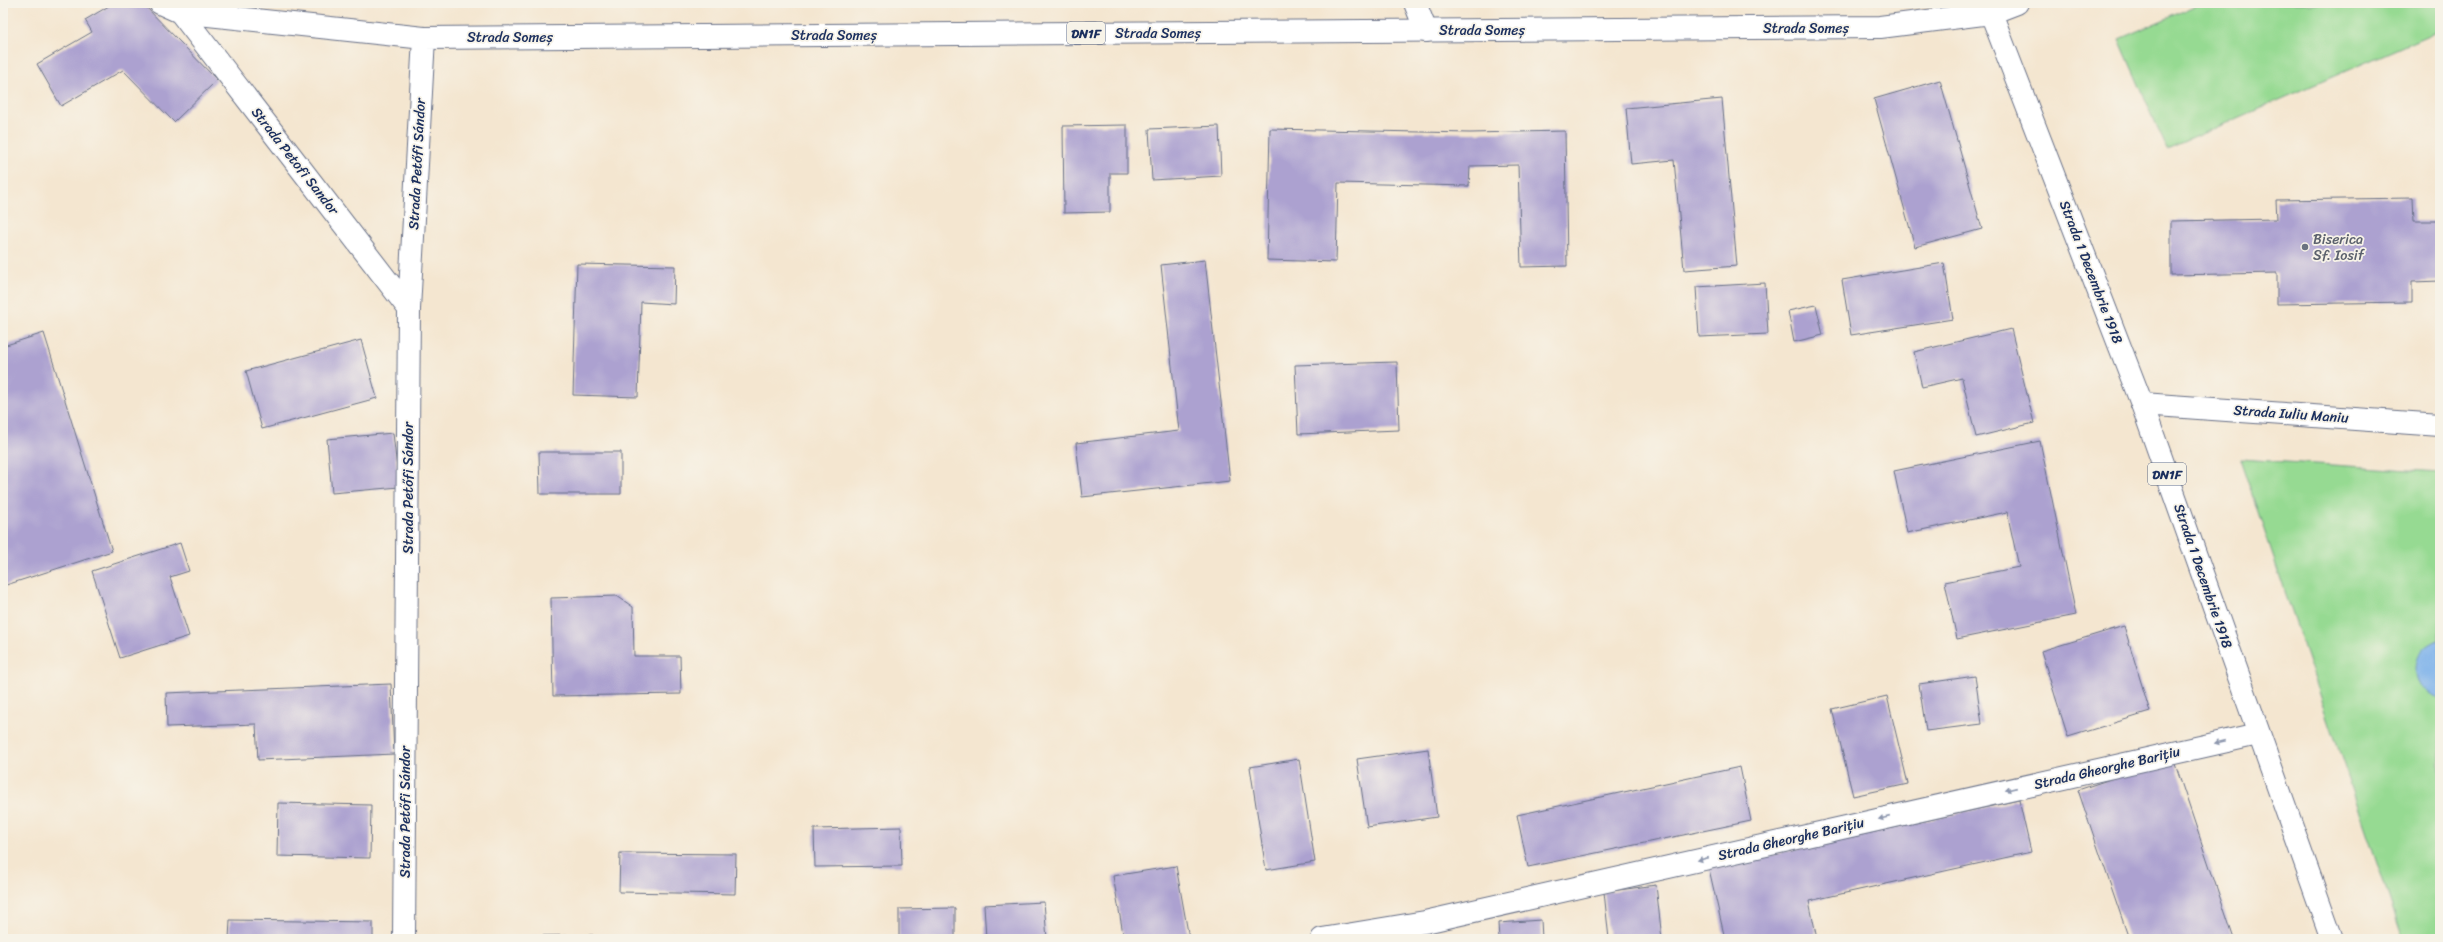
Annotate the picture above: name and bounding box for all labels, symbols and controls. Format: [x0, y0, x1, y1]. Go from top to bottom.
street label: Strada Someș [1763, 16, 1849, 41]
street label: Strada Someș [1439, 18, 1525, 43]
street label: Strada Someș [1115, 21, 1201, 46]
road number: DN1F [1067, 22, 1105, 44]
street label: Strada Someș [791, 23, 877, 48]
street label: Strada Someș [467, 25, 553, 50]
street label: Strada Petőfi Sándor [401, 96, 433, 230]
street label: Strada Petofi Sandor [245, 101, 346, 222]
street label: Strada 1 Decembrie 1918 [2052, 197, 2130, 348]
place label: Biserica Sf. Iosif [2313, 227, 2366, 268]
marker: Biserica Sf. Iosif [2300, 242, 2310, 252]
street label: Strada Iuliu Maniu [2233, 398, 2350, 431]
street label: Strada Petőfi Sándor [396, 421, 421, 554]
road number: DN1F [2148, 463, 2186, 485]
street label: Strada 1 Decembrie 1918 [2166, 500, 2240, 652]
street label: Strada Gheorghe Barițiu [2031, 739, 2183, 797]
one-way arrow [2214, 740, 2226, 746]
street label: Strada Petőfi Sándor [393, 745, 418, 878]
one-way arrow [2005, 787, 2017, 793]
street label: Strada Gheorghe Barițiu [1715, 810, 1867, 868]
one-way arrow [1878, 816, 1890, 822]
one-way arrow [1697, 856, 1709, 862]

